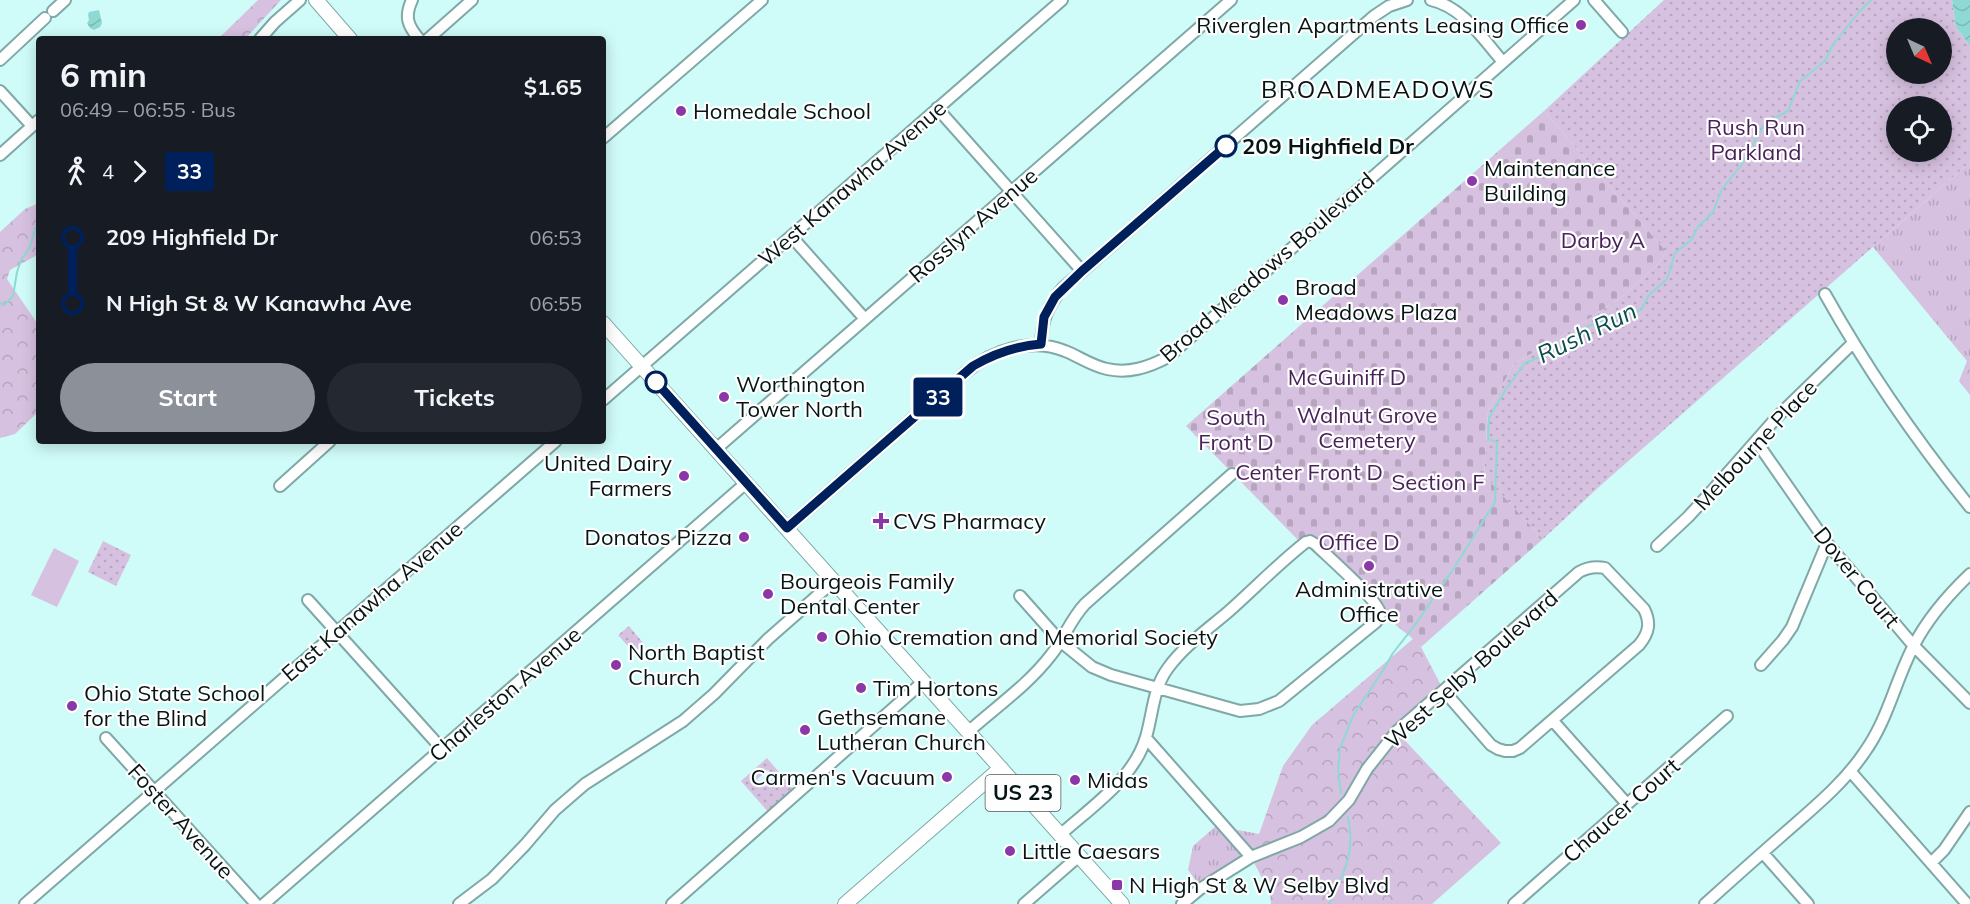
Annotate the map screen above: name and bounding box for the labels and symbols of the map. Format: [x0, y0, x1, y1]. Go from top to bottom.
place label: Riverglen Apartments Leasing Office [1196, 11, 1569, 39]
marker: Riverglen Apartments Leasing Office [1574, 18, 1588, 32]
north arrow [1886, 18, 1952, 84]
district label: BROADMEADOWS [1261, 74, 1495, 104]
street label: West Kanawha Avenue [752, 94, 952, 272]
place label: Homedale School [693, 97, 871, 125]
marker: Homedale School [674, 104, 688, 118]
park label: Rush Run Parkland [1707, 113, 1805, 166]
place label: 209 Highfield Dr [1242, 132, 1414, 160]
marker: 209 Highfield Dr [1215, 135, 1237, 157]
place label: Maintenance Building [1484, 154, 1615, 207]
street label: Rosslyn Avenue [903, 161, 1043, 289]
street label: Broad Meadows Boulevard [1154, 166, 1380, 368]
marker: Maintenance Building [1465, 174, 1479, 188]
park label: Darby A [1561, 226, 1645, 254]
place label: Broad Meadows Plaza [1295, 273, 1457, 326]
marker: Broad Meadows Plaza [1276, 293, 1290, 307]
water label: Rush Run [1532, 295, 1641, 369]
park label: McGuiniff D [1288, 363, 1406, 391]
place label: Worthington Tower North [736, 370, 865, 423]
unlabelled marker [645, 371, 667, 393]
street label: Melbourne Place [1687, 374, 1823, 516]
line badge: 33 [911, 378, 965, 416]
marker: Worthington Tower North [717, 390, 731, 404]
park label: Walnut Grove Cemetery [1297, 401, 1437, 454]
park label: South Front D [1198, 403, 1274, 456]
place label: United Dairy Farmers [544, 449, 672, 502]
park label: Center Front D [1235, 458, 1383, 486]
park label: Section F [1391, 468, 1485, 496]
marker: United Dairy Farmers [677, 469, 691, 483]
place label: CVS Pharmacy [893, 507, 1046, 535]
marker: CVS Pharmacy [874, 514, 888, 528]
street label: East Kanawha Avenue [276, 515, 468, 687]
street label: Dover Court [1808, 521, 1906, 633]
place label: Donatos Pizza [585, 523, 732, 551]
park label: Office D [1318, 528, 1400, 556]
marker: Donatos Pizza [737, 530, 751, 544]
marker: Administrative Office [1362, 559, 1376, 573]
place label: Bourgeois Family Dental Center [780, 567, 955, 620]
place label: Administrative Office [1295, 575, 1443, 628]
street label: West Selby Boulevard [1378, 584, 1564, 754]
marker: Bourgeois Family Dental Center [761, 587, 775, 601]
street label: Charleston Avenue [423, 620, 587, 768]
place label: Ohio Cremation and Memorial Society [834, 623, 1218, 651]
marker: Ohio Cremation and Memorial Society [815, 630, 829, 644]
place label: North Baptist Church [628, 638, 765, 691]
marker: North Baptist Church [609, 658, 623, 672]
place label: Tim Hortons [873, 674, 999, 702]
place label: Ohio State School for the Blind [84, 679, 265, 732]
marker: Tim Hortons [854, 681, 868, 695]
marker: Ohio State School for the Blind [65, 699, 79, 713]
place label: Gethsemane Lutheran Church [817, 703, 986, 756]
marker: Gethsemane Lutheran Church [798, 723, 812, 737]
street label: Chaucer Court [1557, 751, 1686, 868]
street label: Foster Avenue [122, 758, 240, 884]
place label: Carmen's Vacuum [751, 763, 935, 791]
place label: Midas [1087, 766, 1148, 794]
marker: Carmen's Vacuum [940, 770, 954, 784]
marker: Midas [1068, 773, 1082, 787]
road number: US 23 [986, 775, 1060, 811]
place label: Little Caesars [1022, 837, 1160, 865]
marker: Little Caesars [1003, 844, 1017, 858]
place label: N High St & W Selby Blvd [1129, 871, 1389, 899]
marker: N High St & W Selby Blvd [1110, 878, 1124, 892]

